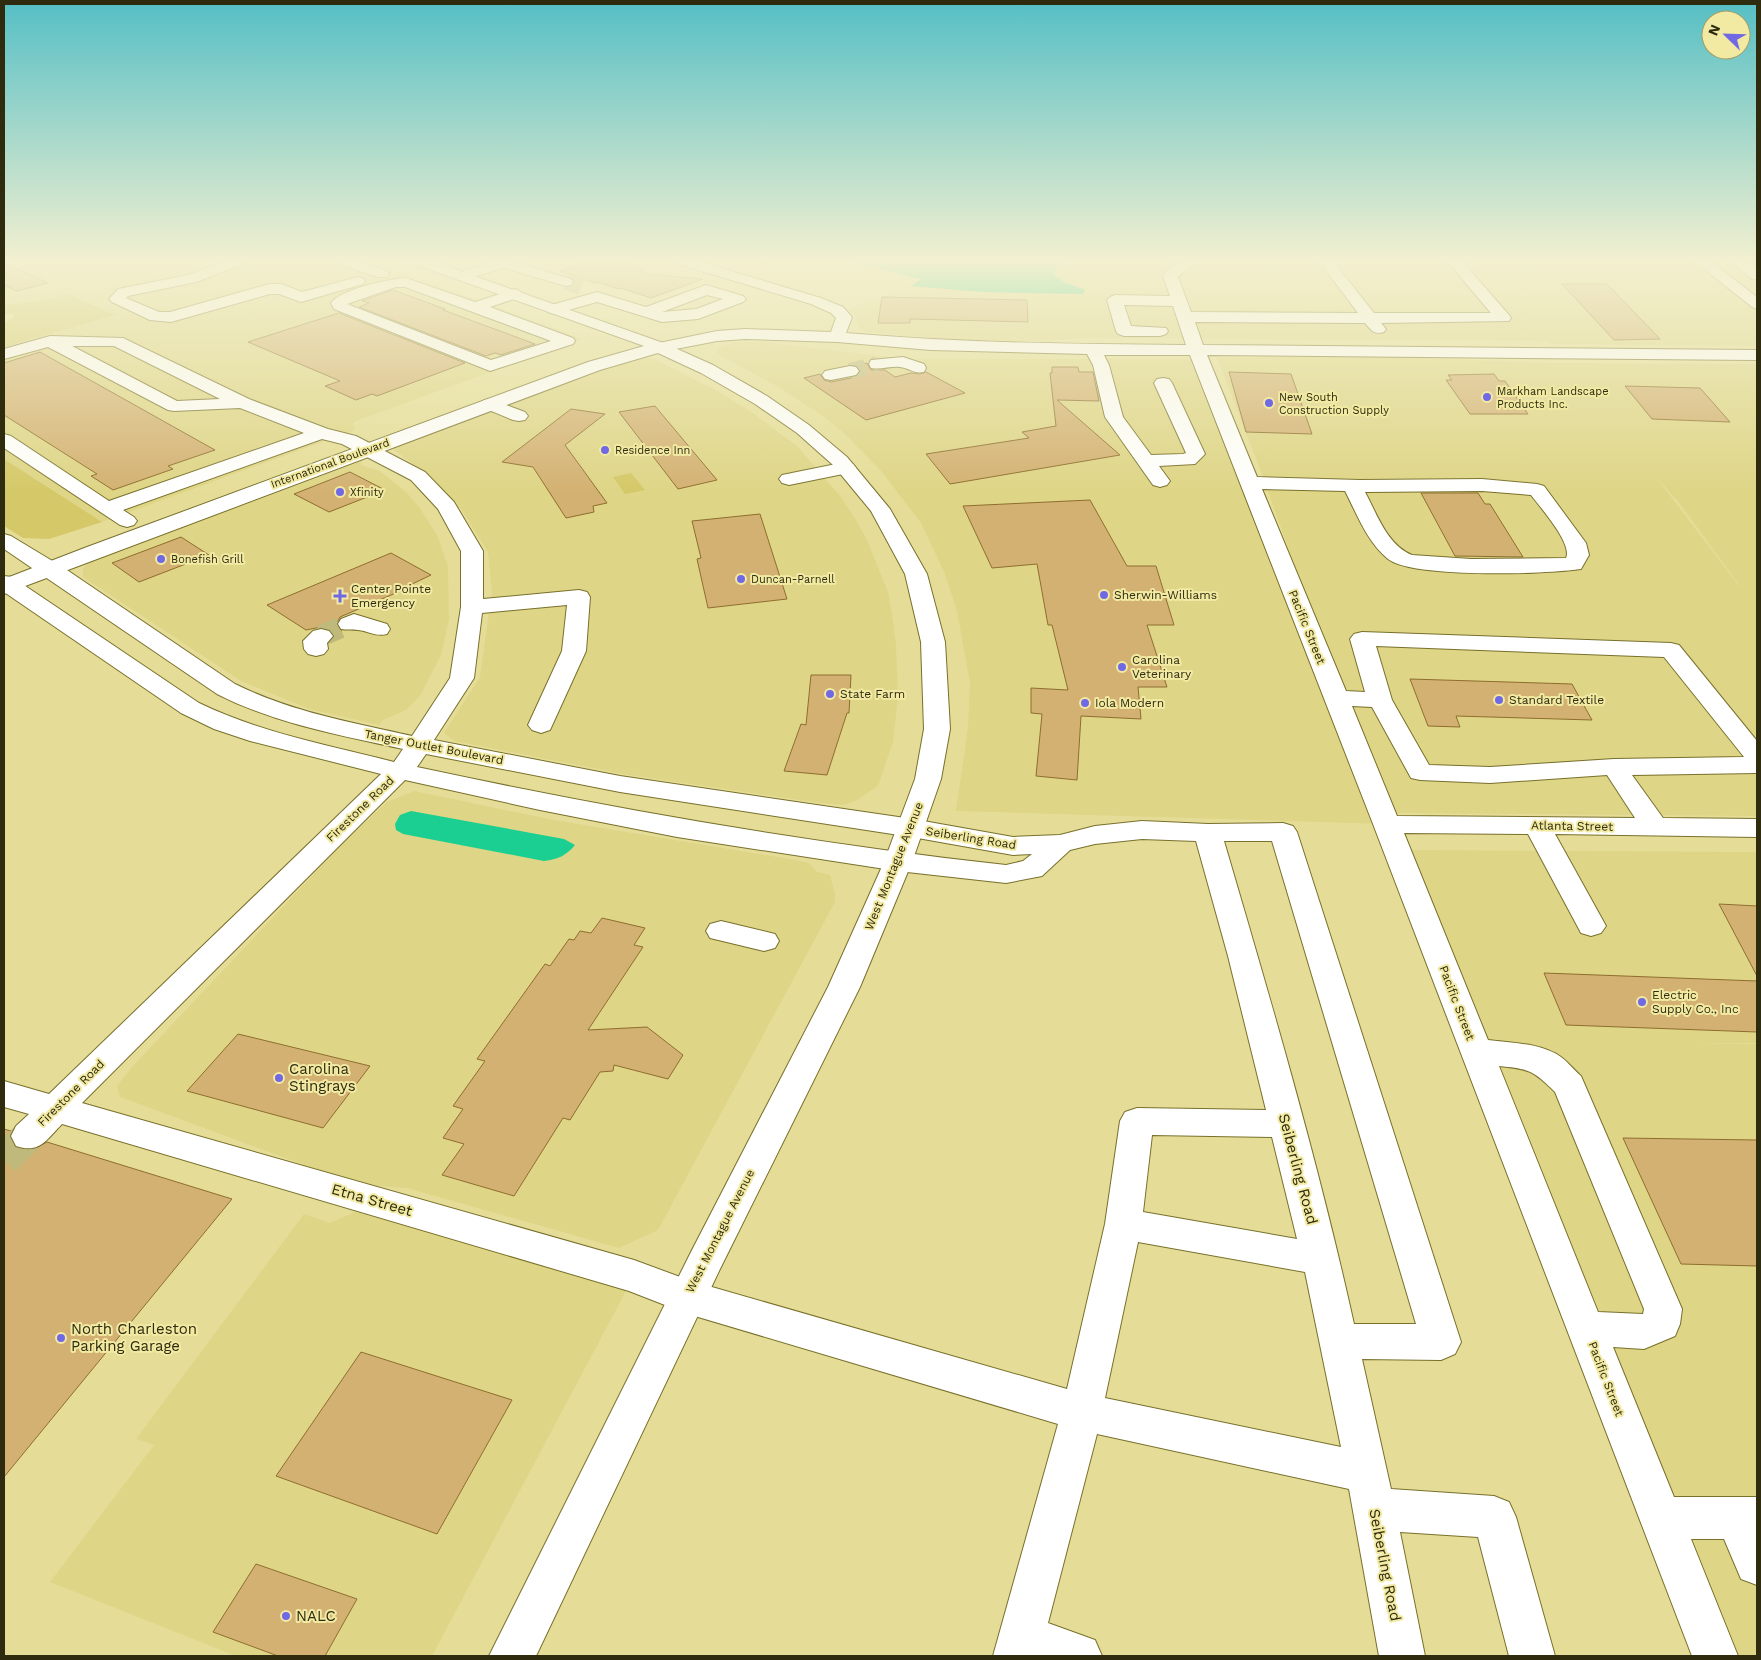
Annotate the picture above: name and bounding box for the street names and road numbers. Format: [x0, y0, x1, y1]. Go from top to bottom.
street label: International Boulevard [269, 436, 391, 491]
street label: Pacific Street [1286, 588, 1328, 666]
street label: Tanger Outlet Boulevard [363, 727, 505, 767]
street label: Firestone Road [323, 773, 397, 845]
street label: West Montague Avenue [862, 800, 926, 932]
street label: Atlanta Street [1531, 818, 1613, 834]
street label: Seiberling Road [925, 824, 1017, 852]
street label: Pacific Street [1436, 964, 1478, 1042]
street label: Firestone Road [35, 1057, 107, 1129]
street label: Seiberling Road [1275, 1112, 1321, 1226]
street label: West Montague Avenue [683, 1167, 757, 1295]
street label: Etna Street [329, 1180, 415, 1220]
street label: Pacific Street [1585, 1340, 1627, 1418]
street label: Seiberling Road [1365, 1507, 1405, 1623]

